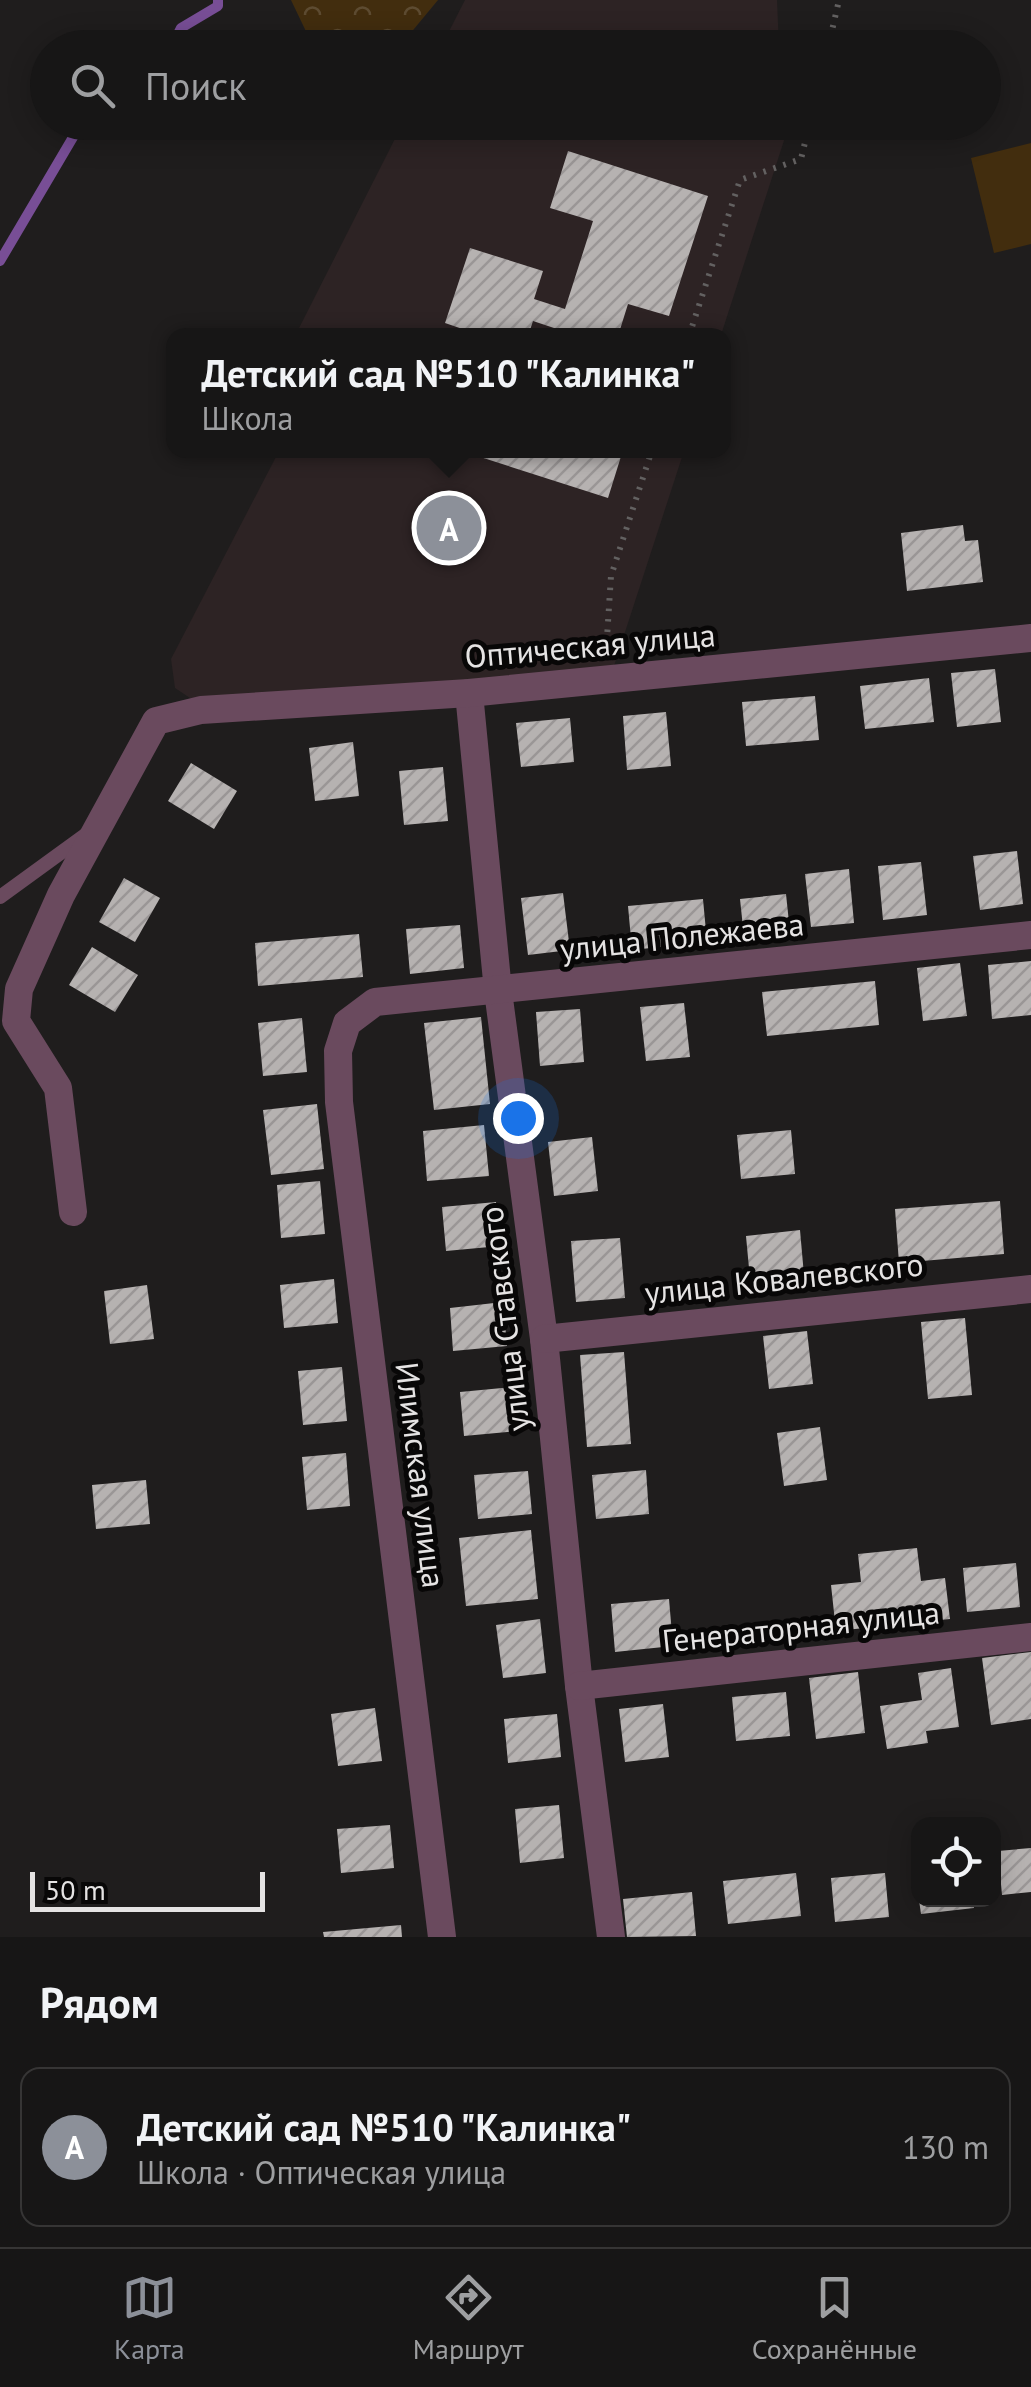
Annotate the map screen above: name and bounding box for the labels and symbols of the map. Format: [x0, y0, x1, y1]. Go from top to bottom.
pin: A [416, 490, 482, 566]
street label: Оптическая улица [463, 613, 717, 677]
street label: улица Полежаева [558, 902, 806, 970]
your location [493, 1093, 544, 1144]
street label: улица Ставского [469, 1204, 539, 1434]
street label: улица Ковалевского [643, 1243, 925, 1314]
street label: Илимская улица [386, 1360, 456, 1590]
street label: Генераторная улица [660, 1591, 942, 1661]
scale bar [30, 1867, 265, 1912]

